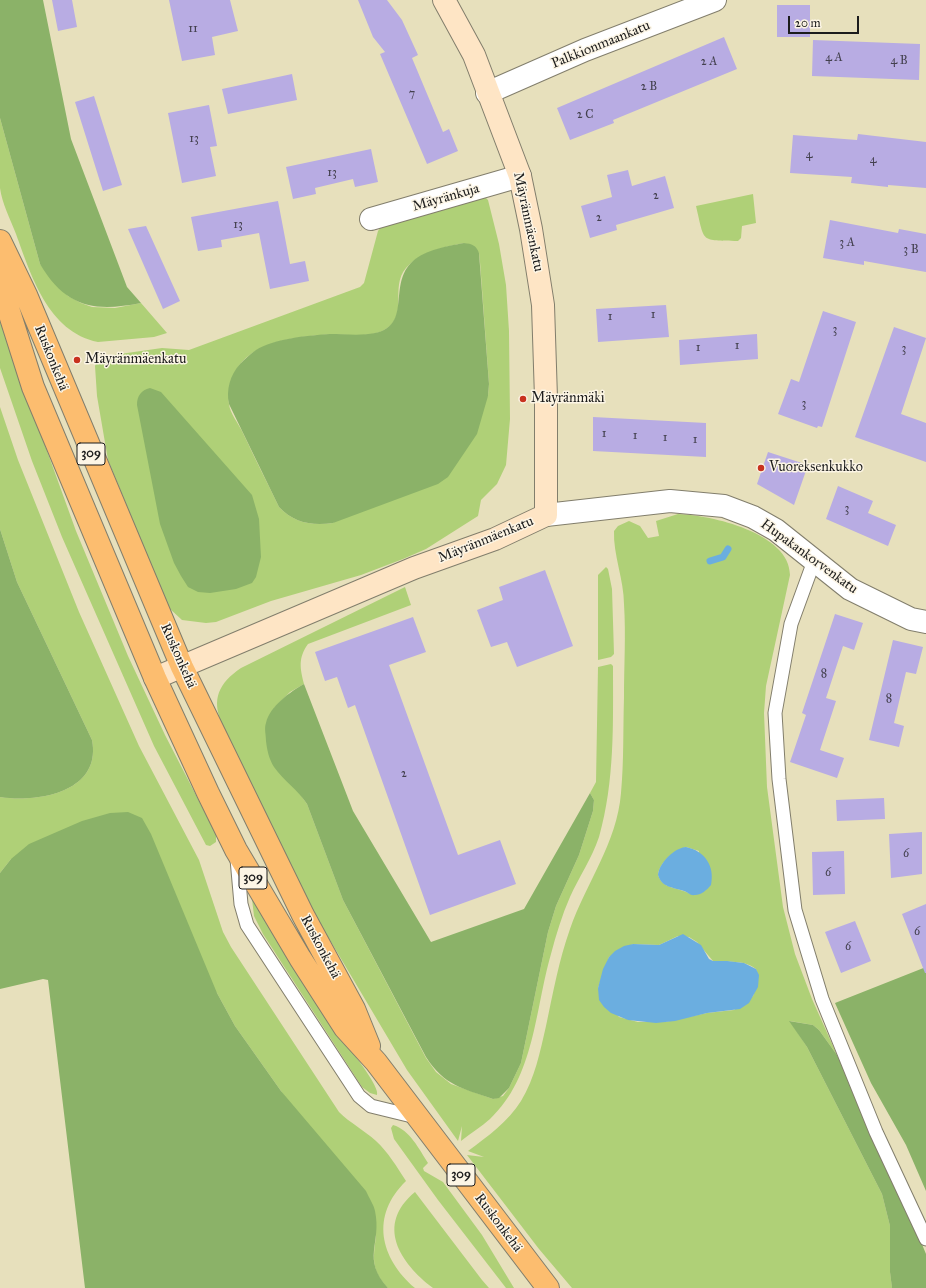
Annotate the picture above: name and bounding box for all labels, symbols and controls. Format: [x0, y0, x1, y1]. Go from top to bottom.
scale bar [790, 8, 861, 34]
text: 20 m [795, 16, 821, 30]
street label: Palkkionmaankatu [549, 18, 653, 72]
house number: 11 [188, 22, 198, 36]
house number: 4 A [825, 51, 843, 65]
house number: 4 B [890, 54, 908, 68]
house number: 2 A [701, 55, 717, 69]
house number: 2 B [641, 80, 657, 94]
house number: 7 [409, 87, 415, 101]
house number: 2 C [577, 108, 593, 122]
house number: 13 [189, 132, 199, 146]
house number: 4 [806, 148, 812, 162]
house number: 4 [870, 153, 876, 167]
house number: 13 [327, 166, 337, 180]
street label: Mäyränmäenkatu [509, 171, 547, 273]
street label: Mäyränkuja [411, 180, 481, 216]
house number: 2 [653, 189, 659, 203]
house number: 2 [596, 211, 602, 225]
house number: 13 [233, 218, 243, 232]
house number: 3 A [839, 236, 855, 250]
house number: 3 B [903, 243, 919, 257]
house number: 1 [651, 308, 655, 322]
house number: 1 [608, 310, 612, 324]
street label: Ruskonkehä [30, 323, 72, 393]
house number: 3 [833, 323, 837, 337]
house number: 1 [735, 339, 739, 353]
house number: 1 [696, 341, 700, 355]
house number: 3 [902, 342, 906, 356]
place label: Mäyränmäenkatu [85, 352, 186, 368]
marker: Mäyränmäenkatu [72, 355, 82, 365]
place label: Mäyränmäki [531, 391, 604, 407]
marker: Mäyränmäki [518, 394, 528, 404]
house number: 3 [802, 397, 806, 411]
house number: 1 [602, 427, 606, 441]
house number: 1 [633, 429, 637, 443]
house number: 1 [663, 431, 667, 445]
house number: 1 [693, 433, 697, 447]
road number: 309 [77, 443, 105, 465]
place label: Vuoreksenkukko [769, 460, 863, 476]
marker: Vuoreksenkukko [756, 463, 766, 473]
house number: 3 [845, 502, 849, 516]
street label: Mäyränmäenkatu [436, 513, 536, 567]
street label: Hupakankorvenkatu [757, 516, 861, 598]
street label: Ruskonkehä [156, 621, 200, 691]
house number: 8 [821, 667, 827, 681]
house number: 8 [886, 692, 892, 706]
house number: 2 [401, 767, 407, 781]
house number: 6 [903, 847, 909, 861]
house number: 6 [825, 866, 831, 880]
road number: 309 [239, 867, 267, 889]
street label: Ruskonkehä [296, 913, 344, 981]
house number: 6 [914, 925, 920, 939]
house number: 6 [845, 940, 851, 954]
road number: 309 [447, 1164, 475, 1186]
street label: Ruskonkehä [470, 1190, 526, 1256]

